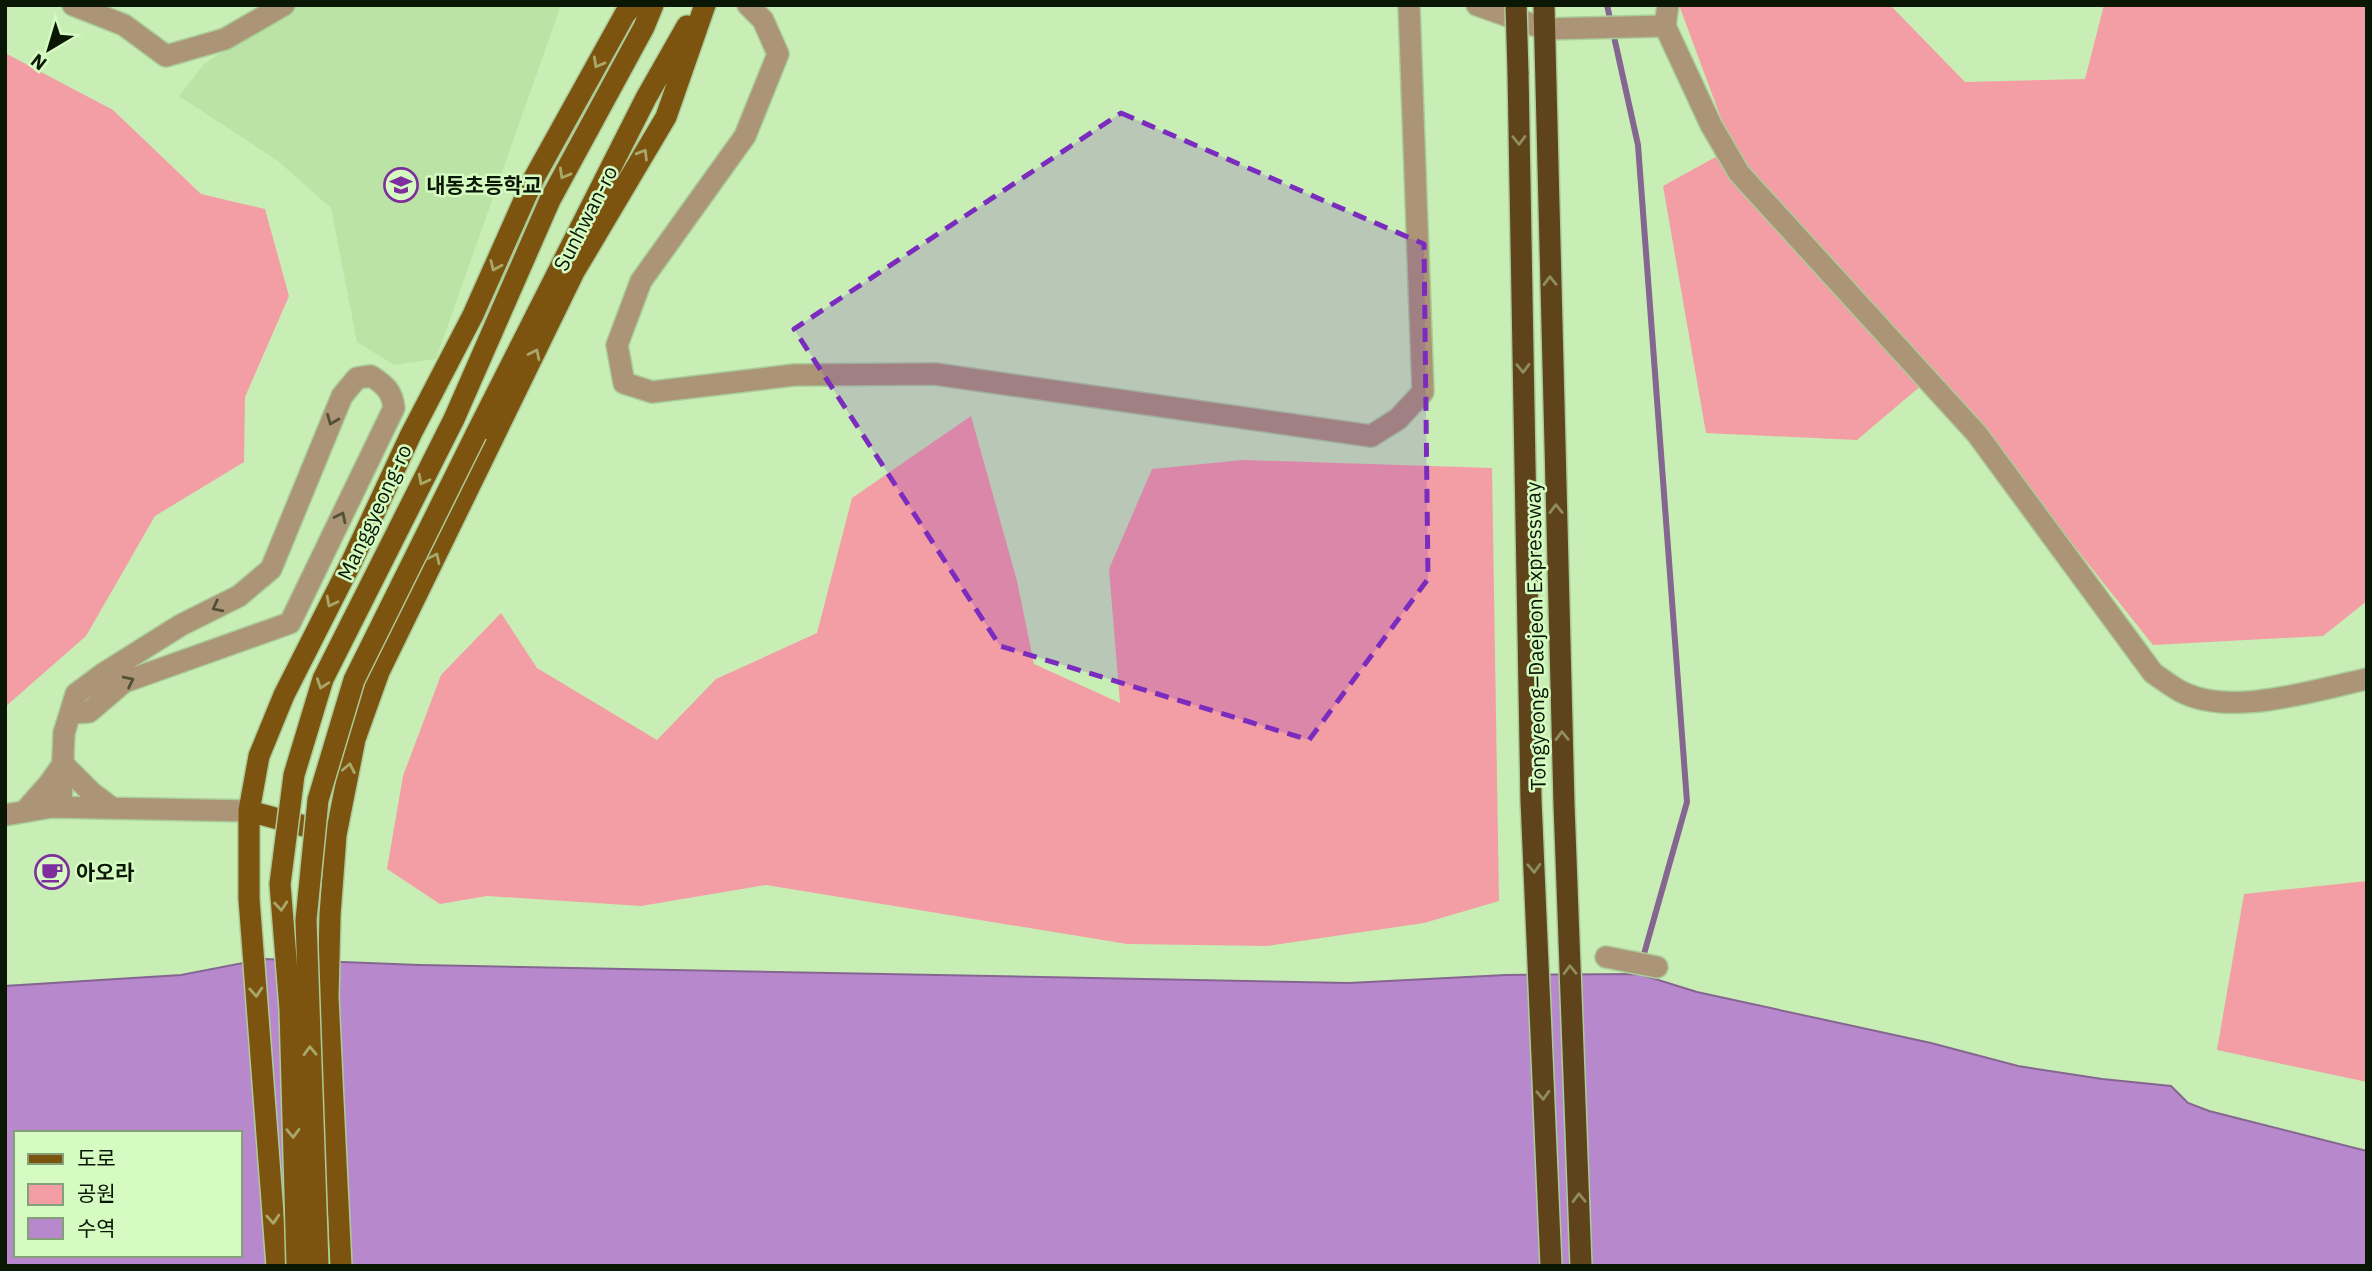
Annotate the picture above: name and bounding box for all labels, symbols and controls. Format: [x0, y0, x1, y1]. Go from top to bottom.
north arrow [14, 14, 84, 84]
text: N [26, 49, 51, 76]
one-way arrow [593, 56, 606, 68]
one-way arrow [1511, 136, 1527, 146]
one-way arrow [635, 149, 648, 162]
street label: Sunhwan-ro [546, 161, 624, 275]
school or university icon: 내동초등학교 [382, 166, 420, 204]
one-way arrow [559, 166, 572, 179]
place label: 내동초등학교 [426, 171, 542, 199]
one-way arrow [489, 258, 503, 271]
one-way arrow [1542, 276, 1558, 286]
one-way arrow [526, 349, 540, 361]
one-way arrow [1515, 363, 1531, 374]
one-way arrow [326, 413, 340, 426]
street label: Manggyeong-ro [330, 439, 418, 585]
one-way arrow [417, 473, 431, 485]
street label: Tongyeong–Daejeon Expressway [1518, 481, 1552, 791]
one-way arrow [1548, 503, 1564, 514]
one-way arrow [333, 512, 347, 524]
one-way arrow [427, 553, 441, 565]
one-way arrow [326, 595, 340, 607]
one-way arrow [212, 599, 224, 613]
one-way arrow [122, 676, 134, 690]
one-way arrow [316, 678, 330, 690]
one-way arrow [1554, 730, 1569, 741]
one-way arrow [341, 762, 356, 774]
cafe icon: 아오라 [33, 853, 71, 891]
place label: 아오라 [76, 858, 135, 886]
one-way arrow [1527, 863, 1542, 874]
one-way arrow [273, 901, 288, 912]
one-way arrow [1562, 964, 1577, 975]
one-way arrow [248, 987, 263, 998]
one-way arrow [303, 1045, 318, 1056]
one-way arrow [1536, 1090, 1551, 1101]
one-way arrow [286, 1128, 301, 1139]
legend [14, 1131, 242, 1257]
text: 도로 [77, 1144, 116, 1172]
text: 공원 [77, 1179, 116, 1207]
one-way arrow [1571, 1192, 1586, 1203]
one-way arrow [265, 1213, 280, 1224]
text: 수역 [77, 1214, 116, 1242]

